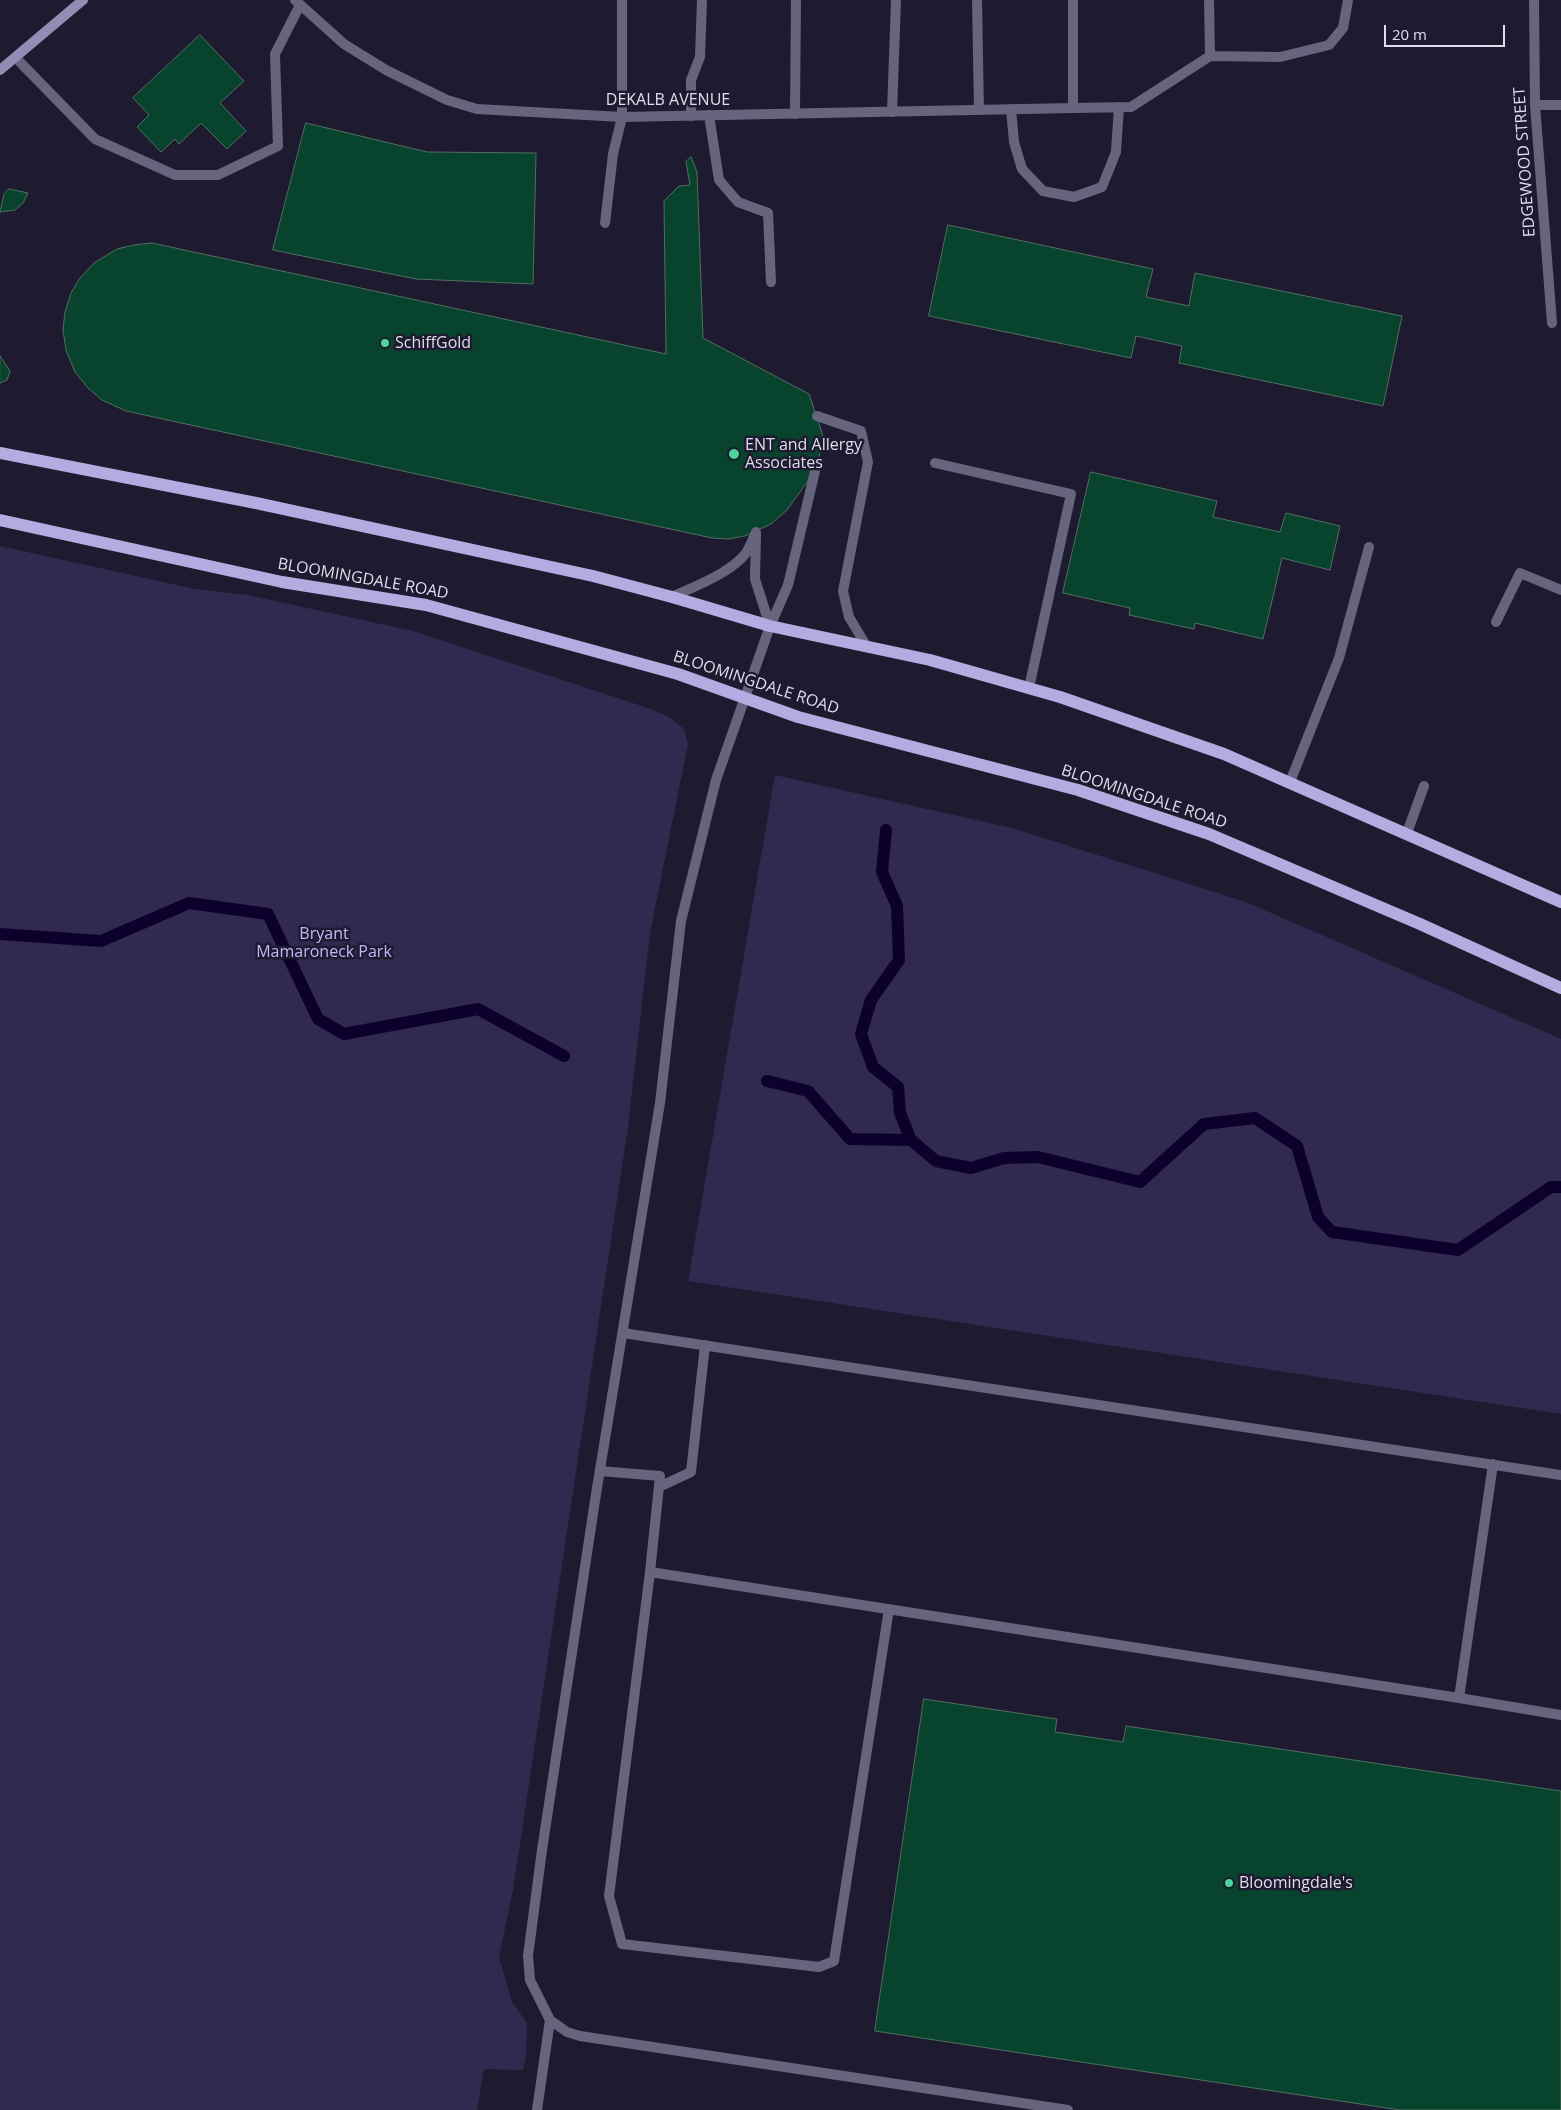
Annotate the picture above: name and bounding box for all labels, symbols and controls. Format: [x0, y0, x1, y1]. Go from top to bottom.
scale bar [1386, 15, 1507, 47]
text: 20 m [1392, 24, 1427, 44]
street label: EDGEWOOD STREET [1510, 86, 1540, 238]
street label: DEKALB AVENUE [606, 90, 730, 110]
place label: SchiffGold [395, 333, 471, 353]
marker: SchiffGold [379, 337, 391, 349]
place label: ENT and Allergy Associates [745, 435, 862, 473]
marker: ENT and Allergy Associates [727, 447, 741, 461]
street label: BLOOMINGDALE ROAD [276, 555, 450, 603]
street label: BLOOMINGDALE ROAD [671, 647, 841, 719]
street label: BLOOMINGDALE ROAD [1059, 761, 1229, 833]
park label: Bryant Mamaroneck Park [256, 924, 392, 962]
place label: Bloomingdale's [1239, 1873, 1353, 1893]
marker: Bloomingdale's [1223, 1877, 1235, 1889]

